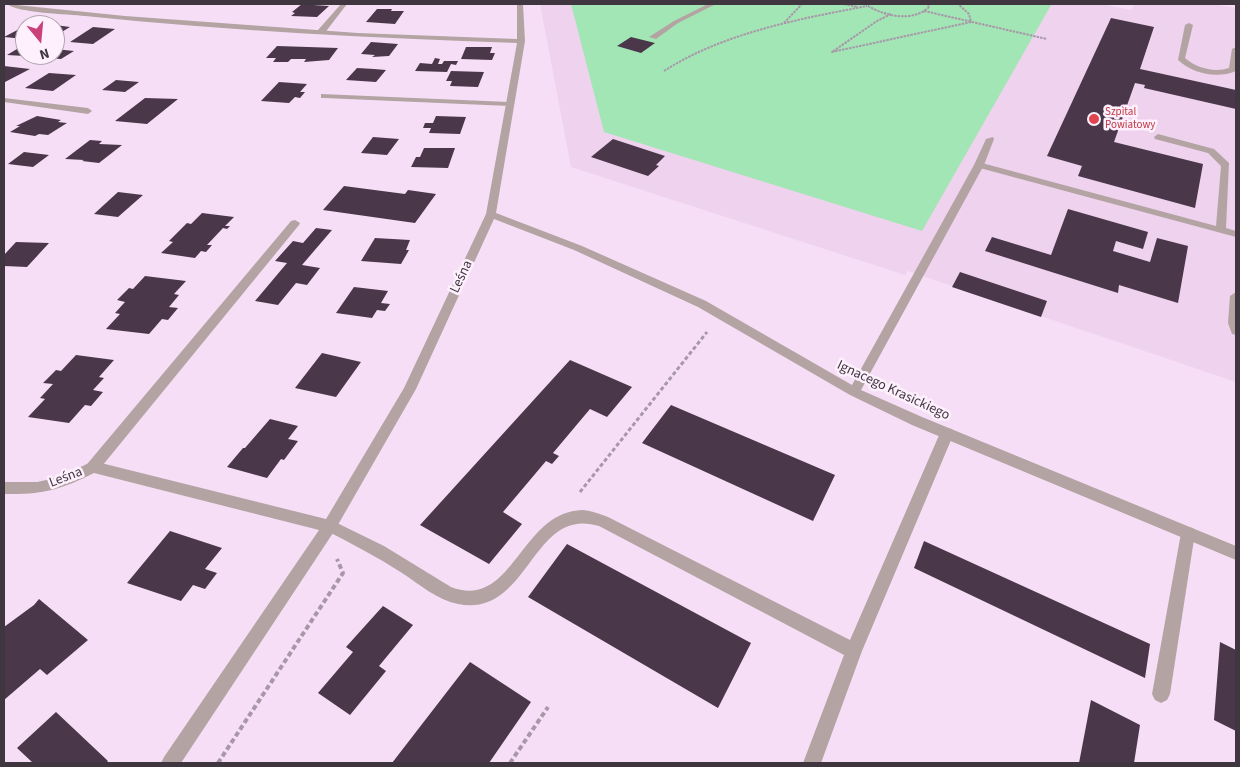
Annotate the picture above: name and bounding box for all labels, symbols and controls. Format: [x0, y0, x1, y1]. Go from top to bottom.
north arrow [15, 15, 65, 65]
text: N [37, 42, 51, 64]
place label: Szpital Powiatowy [1105, 106, 1155, 132]
marker: Szpital Powiatowy [1087, 112, 1101, 126]
street label: Leśna [447, 258, 477, 296]
street label: Ignacego Krasickiego [834, 357, 952, 425]
street label: Leśna [47, 464, 85, 492]

